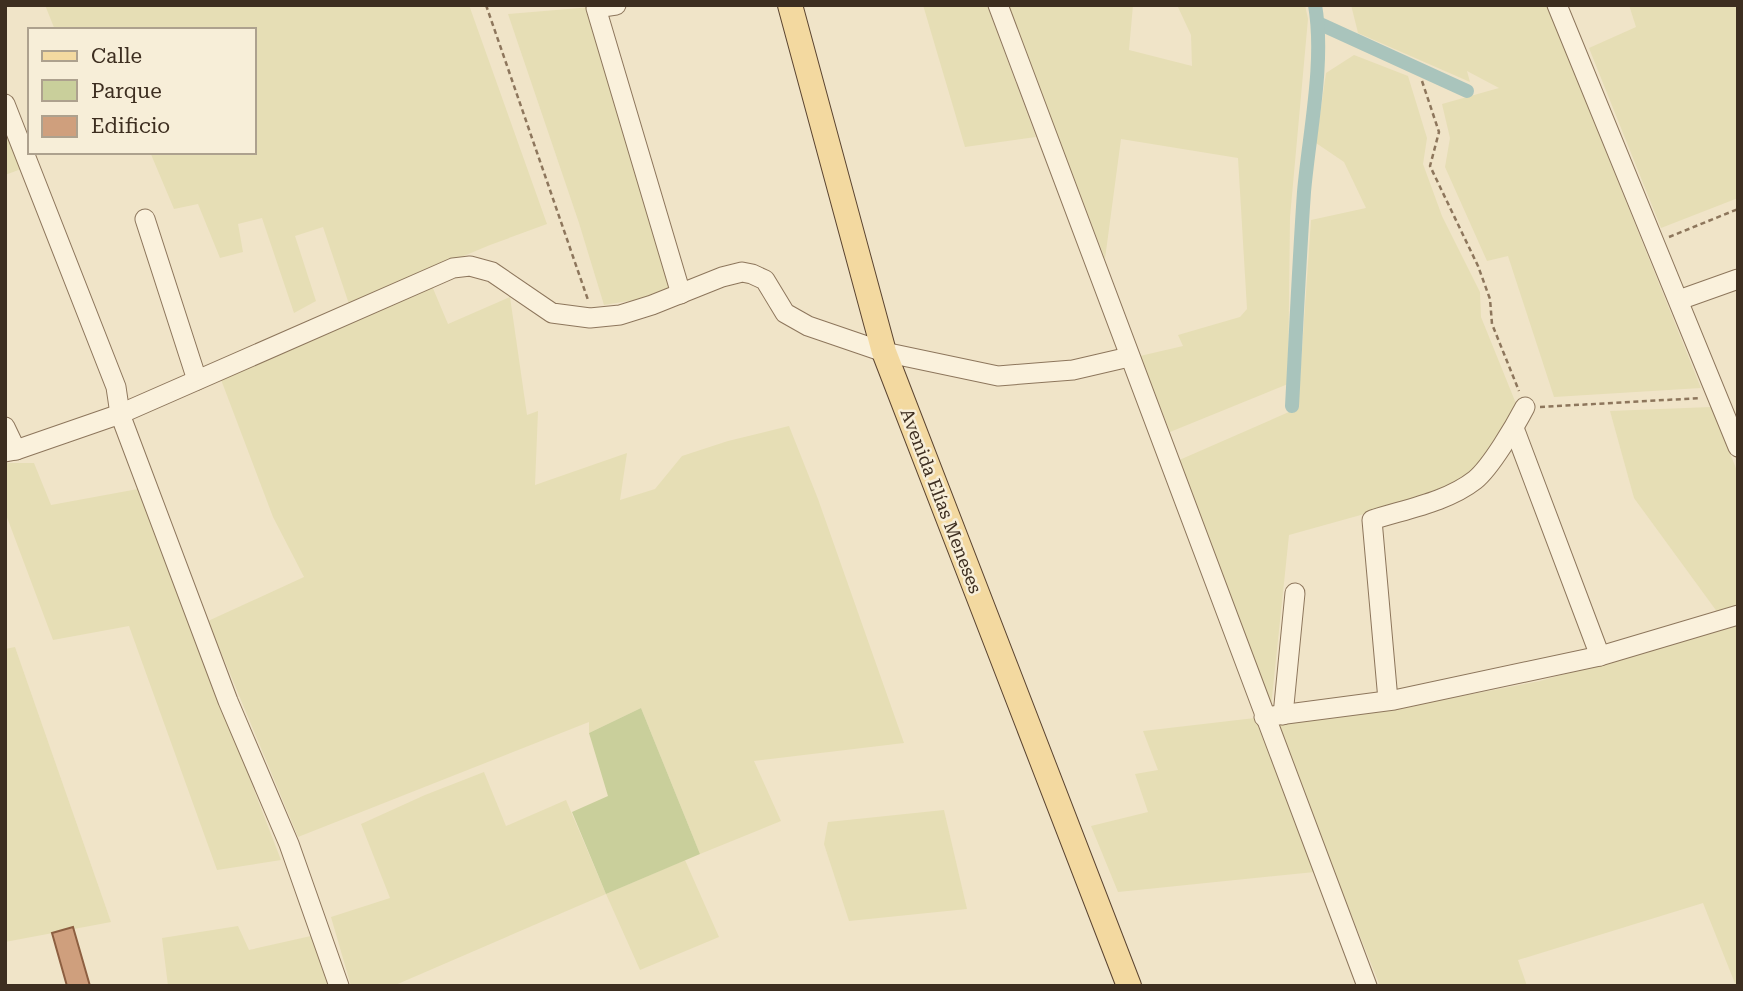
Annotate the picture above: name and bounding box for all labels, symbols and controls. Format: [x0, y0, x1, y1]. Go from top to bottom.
legend [28, 28, 256, 154]
text: Calle [91, 44, 142, 68]
text: Parque [91, 79, 162, 103]
text: Edificio [91, 114, 170, 138]
street label: Avenida Elías Meneses [897, 406, 986, 596]

